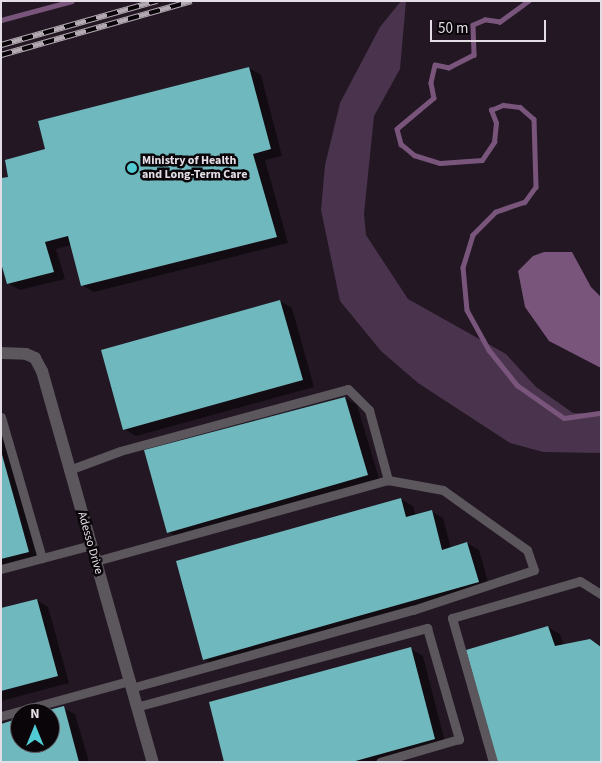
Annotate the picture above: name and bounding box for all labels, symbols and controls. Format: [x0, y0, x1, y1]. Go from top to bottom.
scale bar [432, 10, 548, 42]
text: 50 m [438, 18, 468, 39]
place label: Ministry of Health and Long-Term Care [142, 154, 247, 182]
marker: Ministry of Health and Long-Term Care [126, 162, 138, 174]
street label: Adesso Drive [74, 510, 106, 576]
north arrow [10, 703, 60, 753]
text: N [30, 704, 40, 724]

